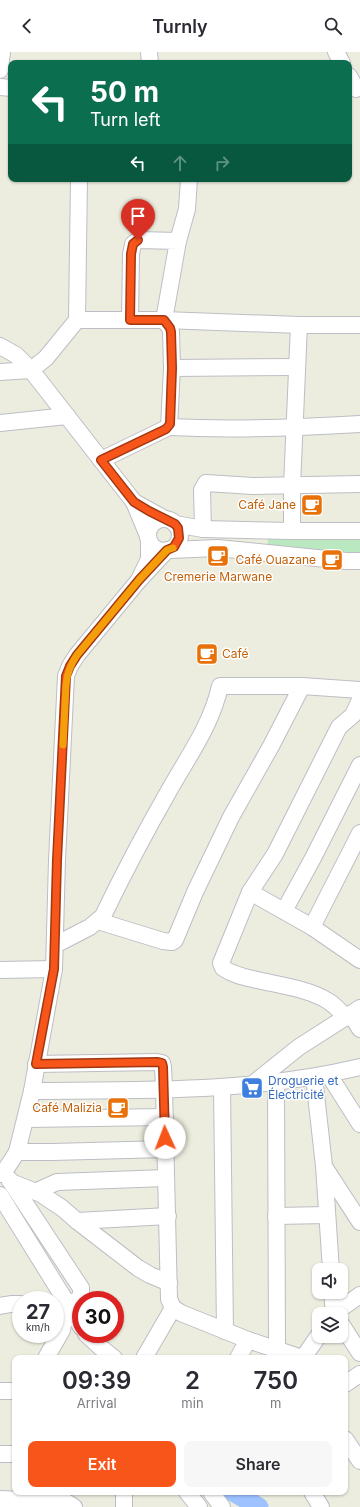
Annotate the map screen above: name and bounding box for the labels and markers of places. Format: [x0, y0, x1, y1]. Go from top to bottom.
pin [121, 199, 155, 240]
cafe icon: Café Jane [299, 492, 325, 518]
place label: Café Jane [238, 497, 296, 512]
cafe icon: Cremerie Marwane [205, 543, 231, 569]
cafe icon: Café Ouazane [319, 547, 345, 573]
place label: Café Ouazane [236, 552, 316, 567]
place label: Cremerie Marwane [164, 569, 272, 584]
cafe icon: Café [194, 641, 220, 667]
place label: Café [222, 646, 249, 661]
place label: Droguerie et Électricité [268, 1073, 339, 1102]
supermarket icon: Droguerie et Électricité [239, 1075, 265, 1101]
cafe icon: Café Malizia [105, 1095, 131, 1121]
place label: Café Malizia [32, 1100, 102, 1115]

